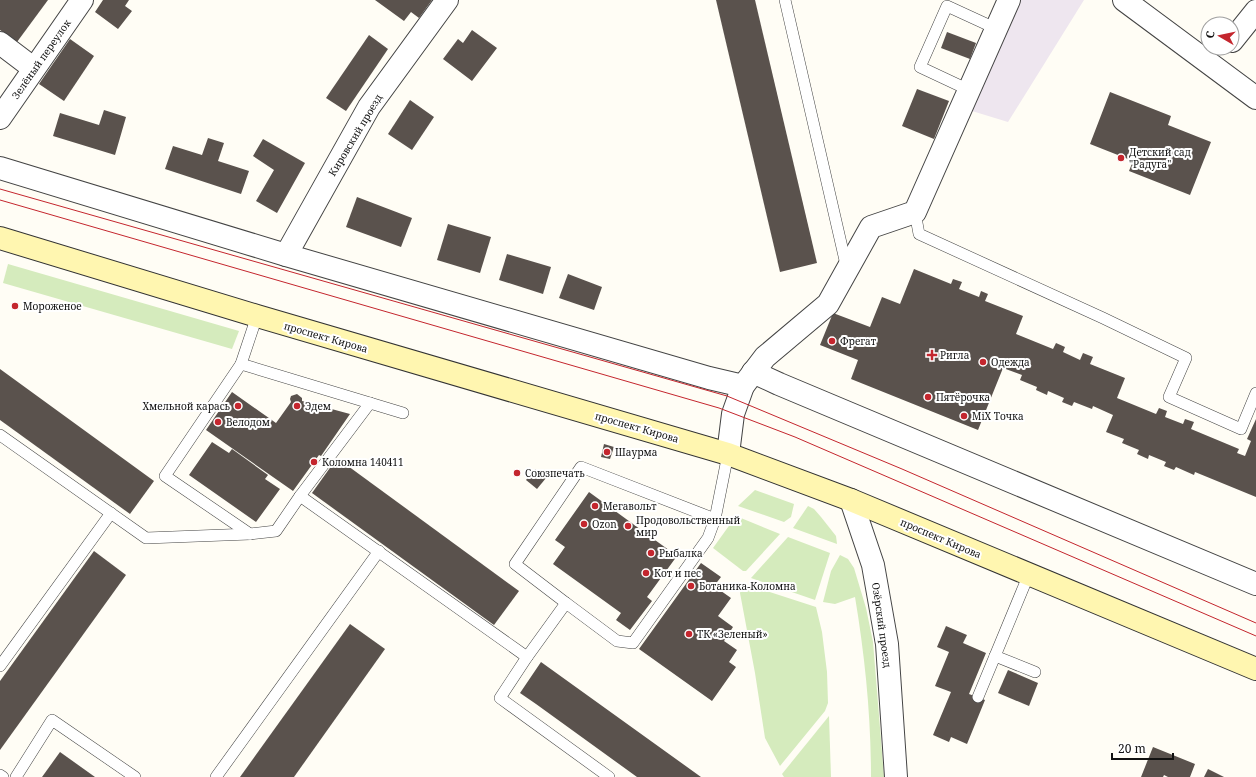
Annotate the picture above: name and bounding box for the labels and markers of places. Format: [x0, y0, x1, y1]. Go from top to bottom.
place label: Детский сад "Радуга" [1129, 145, 1191, 171]
marker: Детский сад "Радуга" [1116, 153, 1126, 163]
place label: Мороженое [23, 299, 82, 313]
marker: Мороженое [10, 301, 20, 311]
place label: Фрегат [840, 334, 877, 348]
marker: Фрегат [827, 336, 837, 346]
place label: Ригла [940, 348, 970, 362]
marker: Ригла [927, 350, 937, 360]
place label: Одежда [991, 355, 1030, 369]
marker: Одежда [978, 357, 988, 367]
place label: Пятёрочка [936, 390, 991, 404]
marker: Пятёрочка [923, 392, 933, 402]
place label: Хмельной карась [142, 399, 231, 413]
place label: Эдем [305, 399, 331, 413]
marker: Хмельной карась [233, 401, 243, 411]
marker: Эдем [292, 401, 302, 411]
place label: MiX Точка [972, 409, 1024, 423]
marker: MiX Точка [959, 411, 969, 421]
place label: Велодом [226, 415, 270, 429]
marker: Велодом [213, 417, 223, 427]
place label: Шаурма [615, 445, 658, 459]
marker: Шаурма [602, 447, 612, 457]
place label: Коломна 140411 [322, 455, 404, 469]
marker: Коломна 140411 [309, 457, 319, 467]
place label: Союзпечать [525, 466, 585, 480]
marker: Союзпечать [512, 468, 522, 478]
place label: Мегавольт [603, 499, 657, 513]
marker: Мегавольт [590, 501, 600, 511]
place label: Продовольственный мир [636, 513, 740, 539]
place label: Ozon [592, 517, 617, 531]
marker: Ozon [579, 519, 589, 529]
marker: Продовольственный мир [623, 521, 633, 531]
place label: Рыбалка [659, 546, 703, 560]
marker: Рыбалка [646, 548, 656, 558]
place label: Кот и пес [654, 566, 701, 580]
marker: Кот и пес [641, 568, 651, 578]
place label: Ботаника-Коломна [699, 579, 796, 593]
marker: Ботаника-Коломна [686, 581, 696, 591]
place label: ТК «Зеленый» [697, 627, 768, 641]
marker: ТК «Зеленый» [684, 629, 694, 639]

